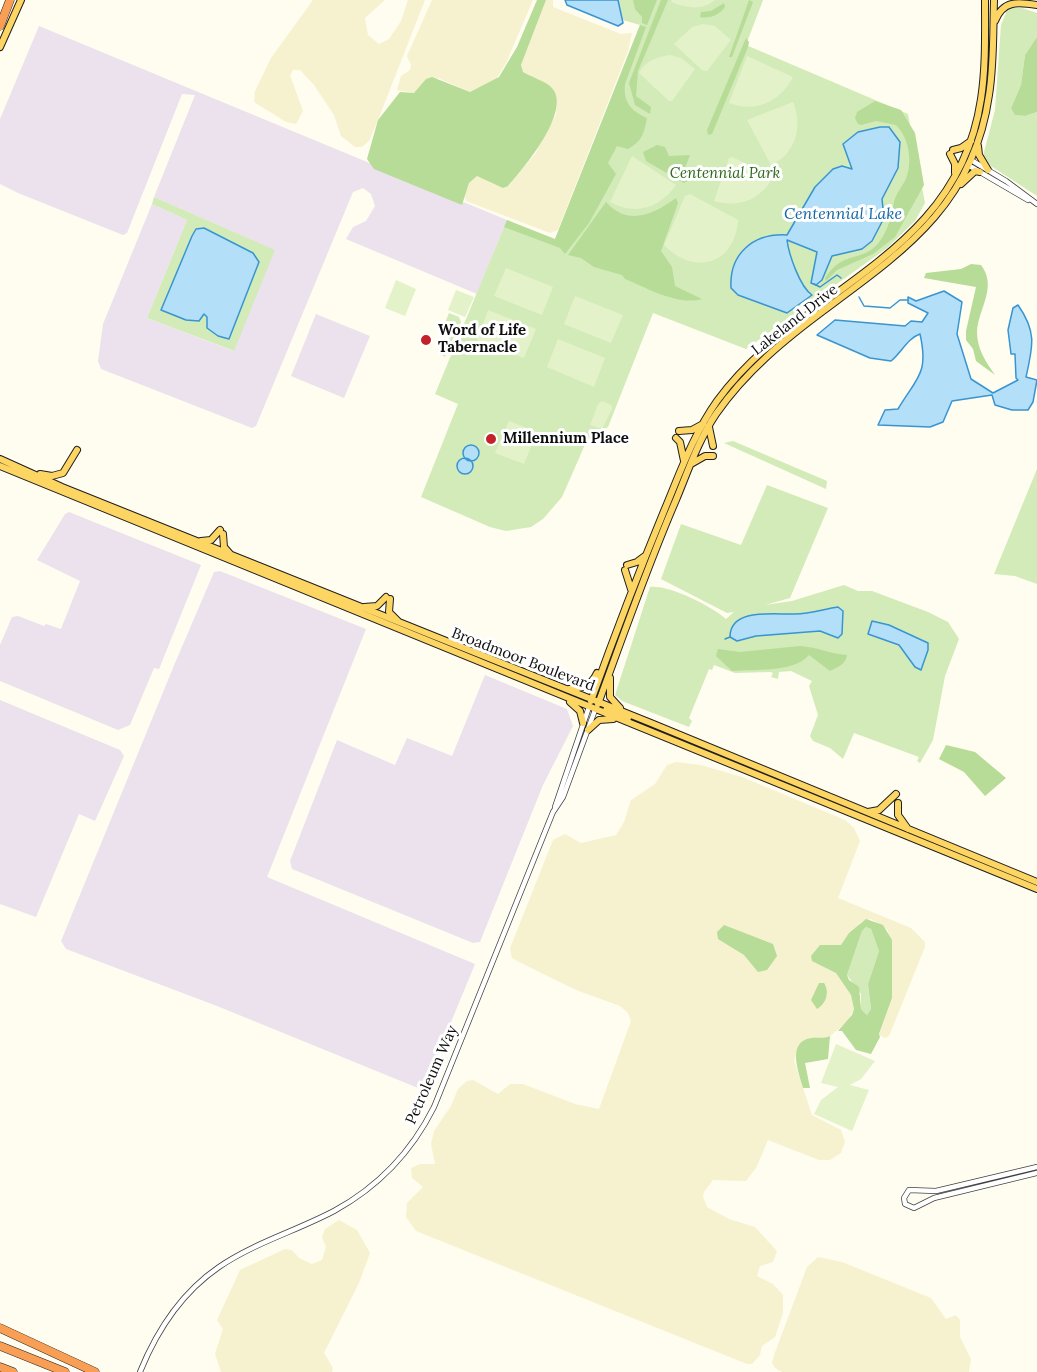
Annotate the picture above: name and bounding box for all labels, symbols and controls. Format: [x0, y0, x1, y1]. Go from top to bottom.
park label: Centennial Park [670, 165, 780, 183]
water label: Centennial Lake [784, 204, 902, 224]
street label: Lakeland Drive [748, 281, 842, 359]
place label: Word of Life Tabernacle [438, 322, 526, 357]
marker: Word of Life Tabernacle [419, 333, 433, 347]
place label: Millennium Place [503, 430, 629, 448]
marker: Millennium Place [484, 432, 498, 446]
street label: Broadmoor Boulevard [449, 624, 597, 696]
street label: Petroleum Way [402, 1023, 462, 1127]

